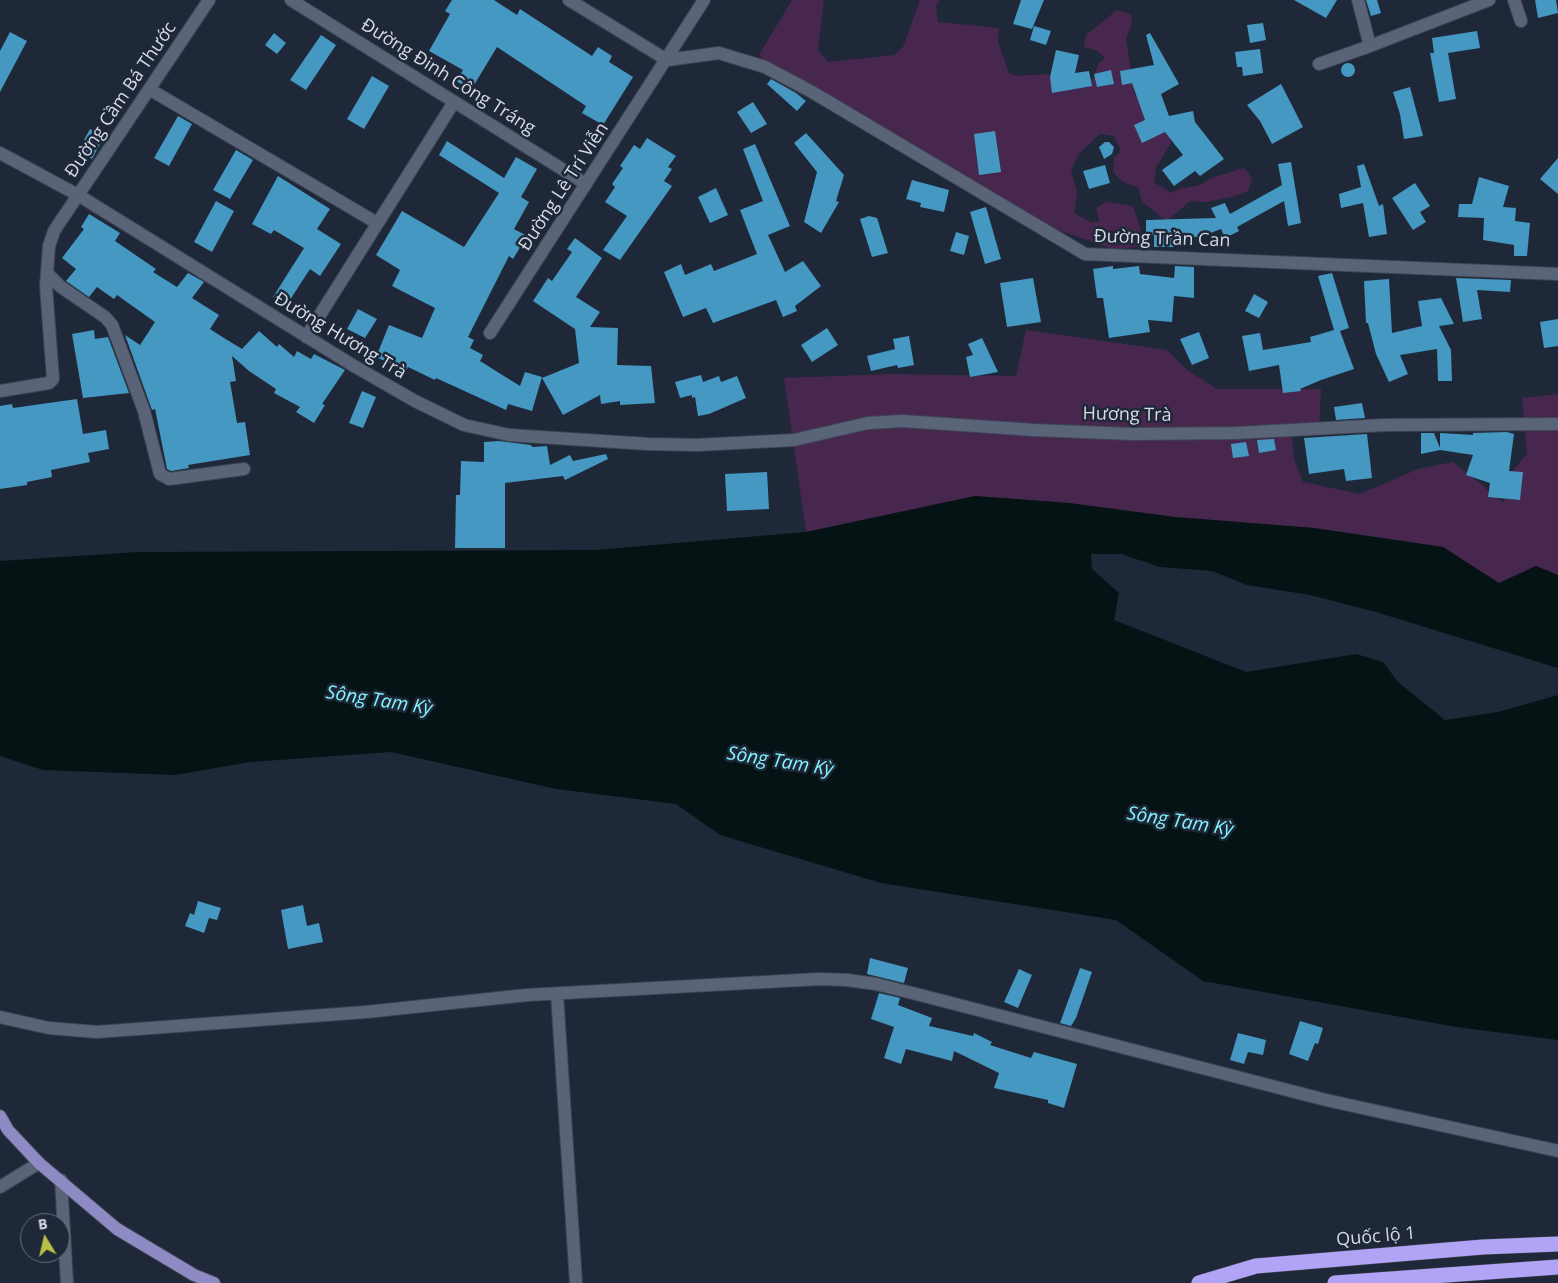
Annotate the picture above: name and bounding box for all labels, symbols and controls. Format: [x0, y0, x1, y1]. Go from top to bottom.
street label: Đường Đinh Công Tráng [357, 14, 539, 140]
street label: Đường Cầm Bá Thước [61, 18, 181, 182]
street label: Đường Lê Trí Viễn [514, 119, 614, 255]
street label: Đường Trần Can [1093, 226, 1231, 252]
street label: Đường Hương Trà [270, 288, 410, 384]
street label: Hương Trà [1082, 403, 1172, 427]
water label: Sông Tam Kỳ [324, 681, 434, 721]
water label: Sông Tam Kỳ [725, 742, 835, 782]
water label: Sông Tam Kỳ [1125, 802, 1235, 842]
north arrow [20, 1213, 70, 1263]
text: B [37, 1214, 49, 1234]
street label: Quốc lộ 1 [1335, 1223, 1417, 1251]

